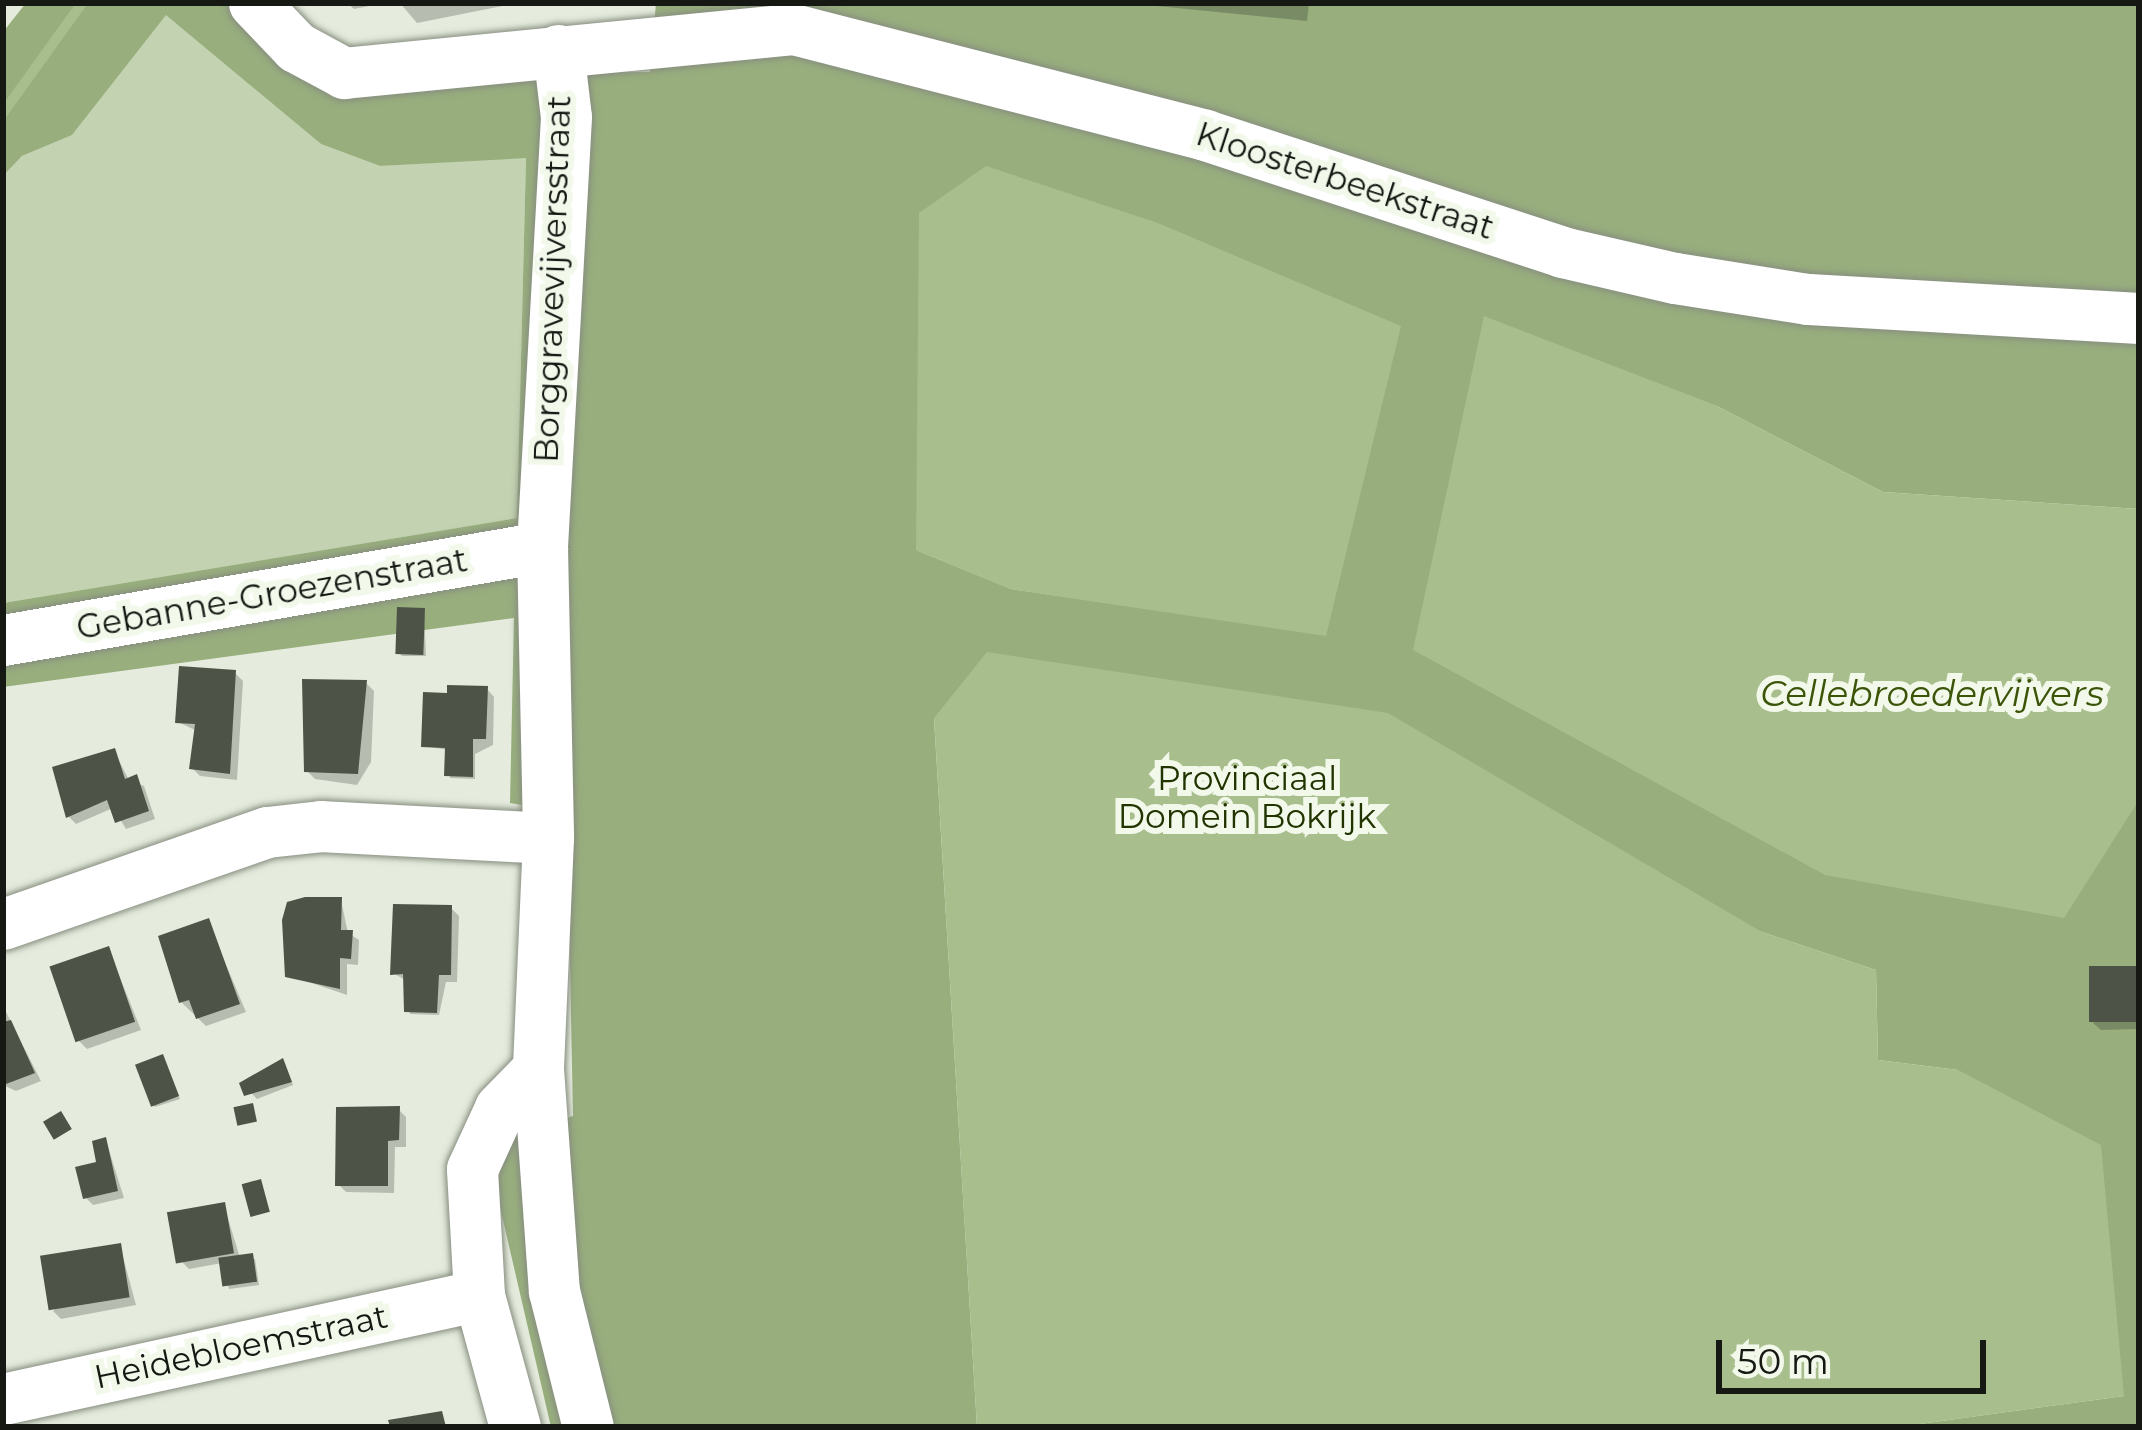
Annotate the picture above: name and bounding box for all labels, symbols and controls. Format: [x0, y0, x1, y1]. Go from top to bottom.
street label: Borggravevijversstraat [527, 95, 579, 463]
street label: Kloosterbeekstraat [1191, 114, 1499, 248]
street label: Gebanne-Groezenstraat [73, 540, 471, 648]
water label: Cellebroedervijvers [1760, 672, 2104, 716]
park label: Provinciaal Domein Bokrijk [1118, 759, 1376, 837]
street label: Heidebloemstraat [91, 1297, 391, 1397]
scale bar [1722, 1316, 1992, 1390]
text: 50 m [1737, 1339, 1829, 1383]

